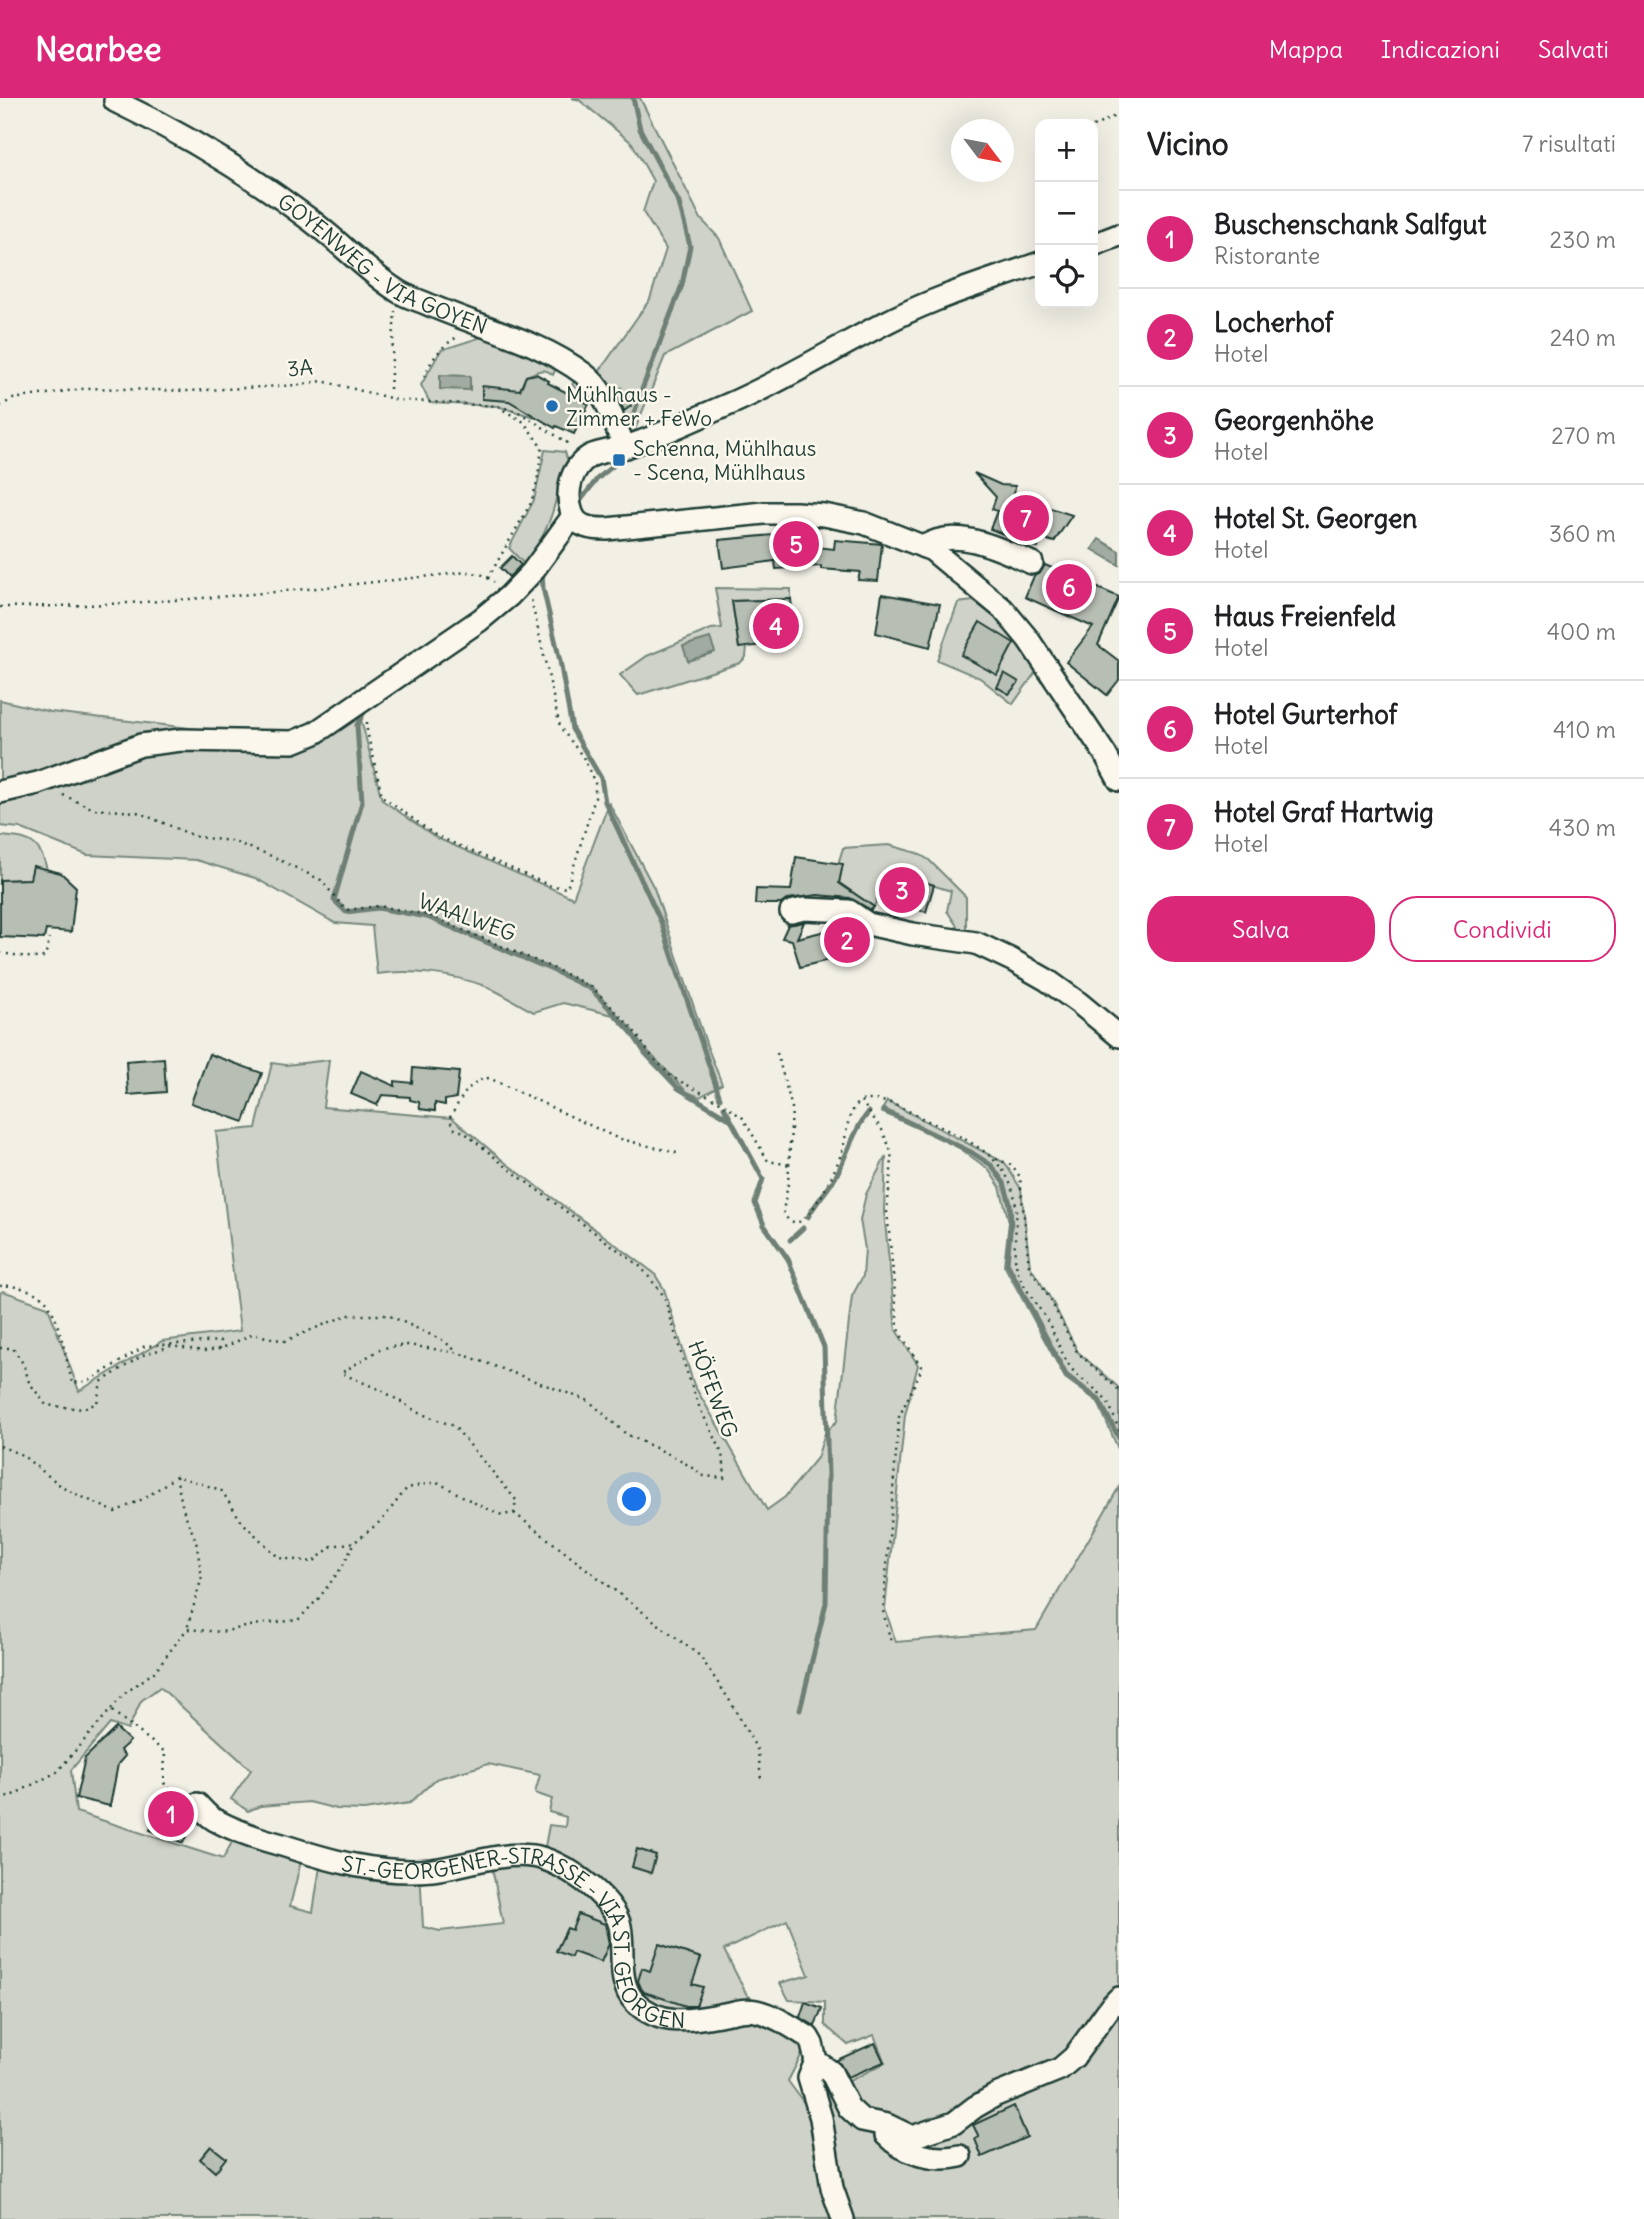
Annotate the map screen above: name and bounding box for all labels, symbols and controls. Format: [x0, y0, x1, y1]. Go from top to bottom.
text: Nearbee [35, 28, 161, 70]
text: Mappa [1269, 34, 1343, 64]
text: Indicazioni [1381, 34, 1500, 64]
text: Salvati [1538, 34, 1609, 64]
north arrow [951, 119, 1014, 182]
map controls [1035, 119, 1098, 308]
button: + [1035, 119, 1098, 182]
text: Vicino [1147, 125, 1229, 163]
text: 7 risultati [1522, 129, 1616, 158]
button: − [1035, 182, 1098, 245]
street label: GOYENWEG - VIA GOYEN [273, 187, 491, 340]
text: Buschenschank Salfgut [1214, 208, 1486, 241]
text: 1 [1165, 225, 1175, 254]
text: 230 m [1550, 225, 1616, 254]
text: Ristorante [1214, 241, 1320, 270]
button: locate [1035, 245, 1098, 308]
text: Locherhof [1214, 306, 1333, 339]
text: 2 [1164, 323, 1176, 352]
text: 240 m [1550, 323, 1616, 352]
text: Hotel [1214, 339, 1268, 368]
street label: 3A [286, 353, 314, 383]
place label: Mühlhaus - Zimmer + FeWo [566, 381, 712, 432]
marker: Mühlhaus - Zimmer + FeWo [544, 398, 560, 414]
text: Georgenhöhe [1214, 404, 1374, 437]
text: 3 [1163, 421, 1177, 450]
text: 270 m [1551, 421, 1616, 450]
place label: Schenna, Mühlhaus - Scena, Mühlhaus [633, 435, 816, 486]
text: Hotel [1214, 437, 1268, 466]
marker: Schenna, Mühlhaus - Scena, Mühlhaus [611, 452, 627, 468]
pin: 7 [1003, 492, 1049, 544]
text: Hotel St. Georgen [1214, 502, 1417, 535]
pin: 5 [773, 518, 819, 570]
text: 4 [1163, 519, 1177, 548]
text: 360 m [1549, 519, 1616, 548]
text: Hotel [1214, 535, 1268, 564]
pin: 6 [1046, 561, 1092, 613]
pin: 4 [753, 600, 799, 652]
text: Haus Freienfeld [1214, 600, 1396, 633]
text: 5 [1163, 617, 1177, 646]
text: 400 m [1547, 617, 1616, 646]
text: Hotel [1214, 633, 1268, 662]
text: Hotel Gurterhof [1214, 698, 1397, 731]
text: 6 [1163, 715, 1177, 744]
text: 410 m [1553, 715, 1616, 744]
text: Hotel [1214, 731, 1268, 760]
text: Hotel Graf Hartwig [1214, 796, 1434, 829]
text: 7 [1164, 813, 1176, 842]
text: 430 m [1549, 813, 1616, 842]
text: Hotel [1214, 829, 1268, 858]
pin: 3 [879, 864, 925, 916]
street label: WAALWEG [415, 887, 519, 947]
button: Salva [1147, 896, 1375, 962]
button: Condividi [1389, 896, 1616, 962]
pin: 2 [824, 914, 870, 966]
street label: HÖFEWEG [682, 1337, 744, 1441]
your location [617, 1482, 651, 1516]
pin: 1 [148, 1788, 194, 1840]
street label: ST.-GEORGENER-STRASSE - VIA ST. GEORGEN [339, 1842, 686, 2034]

